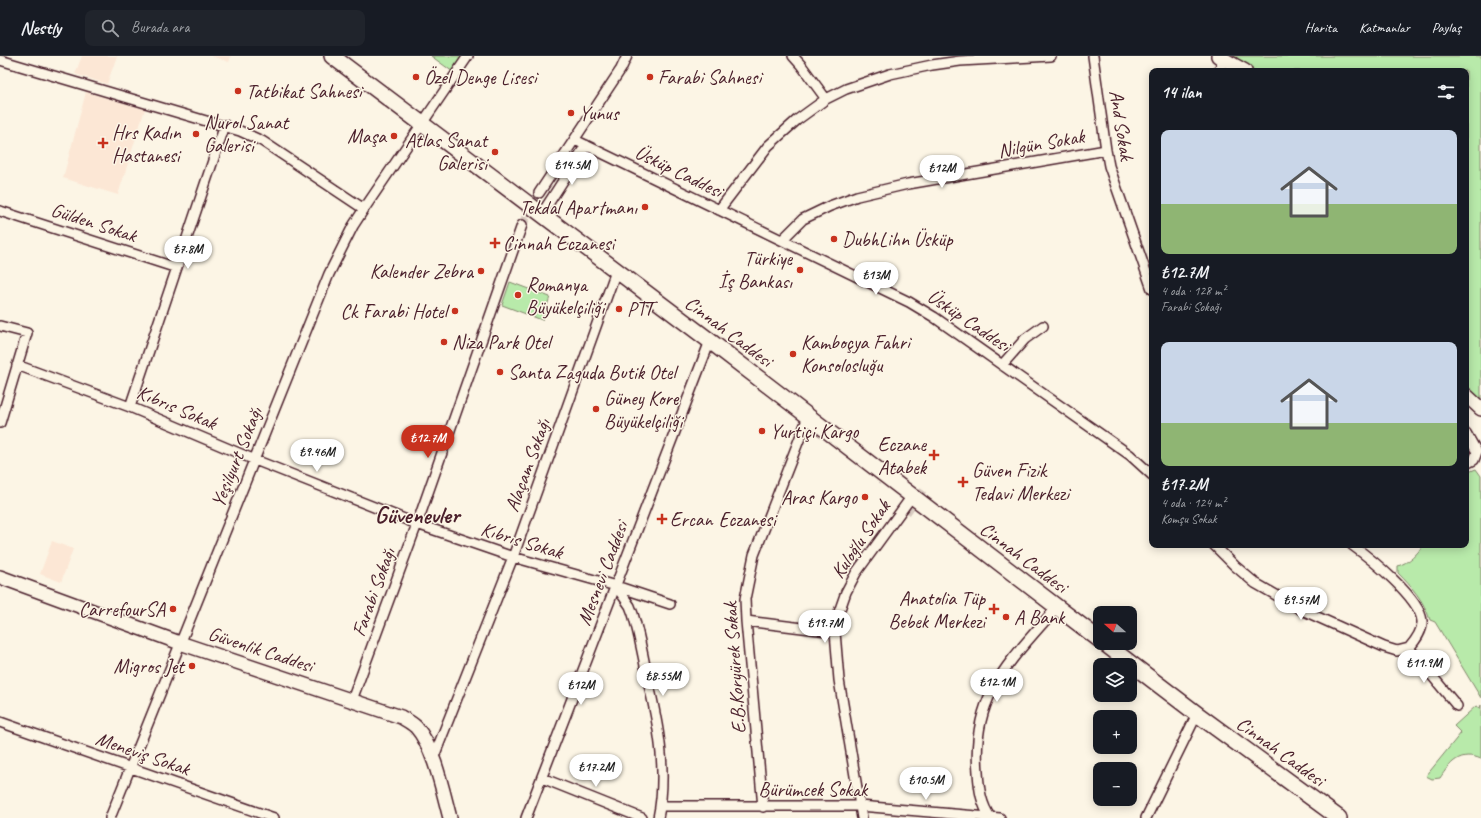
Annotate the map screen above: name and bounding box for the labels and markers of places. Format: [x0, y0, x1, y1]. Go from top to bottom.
place label: Özel Denge Lisesi [424, 65, 539, 90]
place label: Farabi Sahnesi [658, 65, 763, 90]
marker: Özel Denge Lisesi [411, 72, 421, 82]
marker: Farabi Sahnesi [645, 72, 655, 82]
place label: Tatbikat Sahnesi [246, 79, 364, 104]
marker: Tatbikat Sahnesi [233, 86, 243, 96]
place label: Yunus [579, 101, 621, 126]
marker: Yunus [566, 108, 576, 118]
place label: Nurol Sanat Galerisi [204, 110, 291, 158]
place label: Hrs Kadın Hastanesi [112, 120, 182, 168]
place label: Maşa [347, 124, 387, 149]
place label: Atlas Sanat Galerisi [405, 128, 489, 176]
marker: Nurol Sanat Galerisi [191, 129, 201, 139]
marker: Maşa [389, 131, 399, 141]
marker: Hrs Kadın Hastanesi [97, 137, 109, 149]
marker: Atlas Sanat Galerisi [490, 147, 500, 157]
pin: ₺14.5M [539, 152, 605, 186]
pin: ₺12M [918, 155, 966, 189]
place label: Tekdal Apartmanı [519, 195, 638, 220]
marker: Tekdal Apartmanı [640, 202, 650, 212]
place label: DubhLihn Üsküp [842, 227, 954, 252]
place label: Cinnah Eczanesi [503, 231, 617, 256]
marker: DubhLihn Üsküp [829, 234, 839, 244]
pin: ₺7.8M [160, 236, 216, 270]
marker: Cinnah Eczanesi [490, 238, 500, 248]
place label: Türkiye İş Bankası [718, 246, 793, 294]
place label: Kalender Zebra [370, 259, 475, 284]
pin: ₺13M [852, 262, 900, 296]
marker: Türkiye İş Bankası [795, 265, 805, 275]
marker: Kalender Zebra [476, 266, 486, 276]
place label: Romanya Büyükelçiliği [526, 272, 606, 320]
marker: Romanya Büyükelçiliği [513, 290, 523, 300]
place label: PTT [627, 297, 658, 322]
place label: Ck Farabi Hotel [340, 299, 451, 324]
marker: PTT [614, 304, 624, 314]
marker: Ck Farabi Hotel [450, 306, 460, 316]
place label: Niza Park Otel [452, 330, 554, 355]
place label: Kamboçya Fahri Konsolosluğu [801, 330, 912, 378]
marker: Niza Park Otel [439, 337, 449, 347]
marker: Kamboçya Fahri Konsolosluğu [788, 349, 798, 359]
place label: Santa Zaguda Butik Otel [508, 360, 679, 385]
marker: Santa Zaguda Butik Otel [495, 367, 505, 377]
place label: Güney Kore Büyükelçiliği [604, 386, 684, 434]
marker: Güney Kore Büyükelçiliği [591, 404, 601, 414]
place label: Yurtiçi Kargo [770, 419, 859, 444]
pin: ₺12.7M [395, 425, 461, 459]
marker: Yurtiçi Kargo [757, 426, 767, 436]
place label: Eczane Atabek [878, 432, 928, 480]
pin: ₺9.46M [284, 439, 350, 473]
marker: Eczane Atabek [929, 450, 939, 460]
place label: Güven Fizik Tedavi Merkezi [972, 458, 1071, 506]
marker: Güven Fizik Tedavi Merkezi [957, 476, 969, 488]
place label: Aras Kargo [781, 485, 858, 510]
marker: Aras Kargo [860, 492, 870, 502]
place label: Ercan Eczanesi [670, 507, 778, 532]
marker: Ercan Eczanesi [657, 514, 667, 524]
place label: Anatolia Tüp Bebek Merkezi [889, 586, 987, 634]
pin: ₺9.57M [1268, 587, 1334, 621]
place label: CarrefourSA [79, 597, 166, 622]
marker: Anatolia Tüp Bebek Merkezi [988, 603, 1000, 615]
marker: CarrefourSA [168, 604, 178, 614]
place label: A Bank [1014, 605, 1066, 630]
pin: ₺19.7M [792, 610, 858, 644]
marker: A Bank [1001, 612, 1011, 622]
pin: ₺11.9M [1391, 650, 1457, 684]
place label: Migros Jet [113, 654, 186, 679]
marker: Migros Jet [187, 661, 197, 671]
pin: ₺8.55M [630, 663, 696, 697]
pin: ₺12.1M [964, 669, 1030, 703]
pin: ₺12M [557, 672, 605, 706]
pin: ₺17.2M [563, 754, 629, 788]
pin: ₺10.5M [893, 767, 959, 801]

